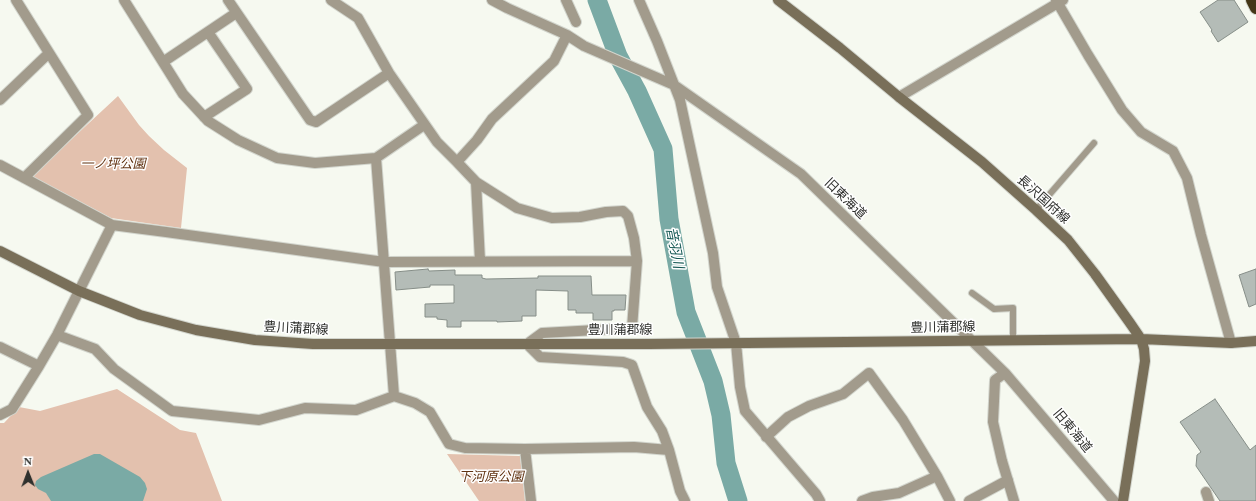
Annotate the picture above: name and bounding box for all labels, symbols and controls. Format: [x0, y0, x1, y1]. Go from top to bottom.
park label: 一ノ坪公園 [81, 157, 145, 173]
street label: 長沢国府線 [1014, 172, 1072, 228]
street label: 旧東海道 [821, 175, 869, 223]
water label: 音羽川 [662, 226, 686, 270]
street label: 豊川蒲郡線 [263, 320, 329, 338]
street label: 豊川蒲郡線 [910, 320, 976, 336]
street label: 豊川蒲郡線 [588, 323, 652, 339]
street label: 旧東海道 [1049, 406, 1095, 456]
north arrow [8, 453, 48, 493]
text: N [24, 455, 32, 467]
park label: 下河原公園 [459, 470, 523, 486]

